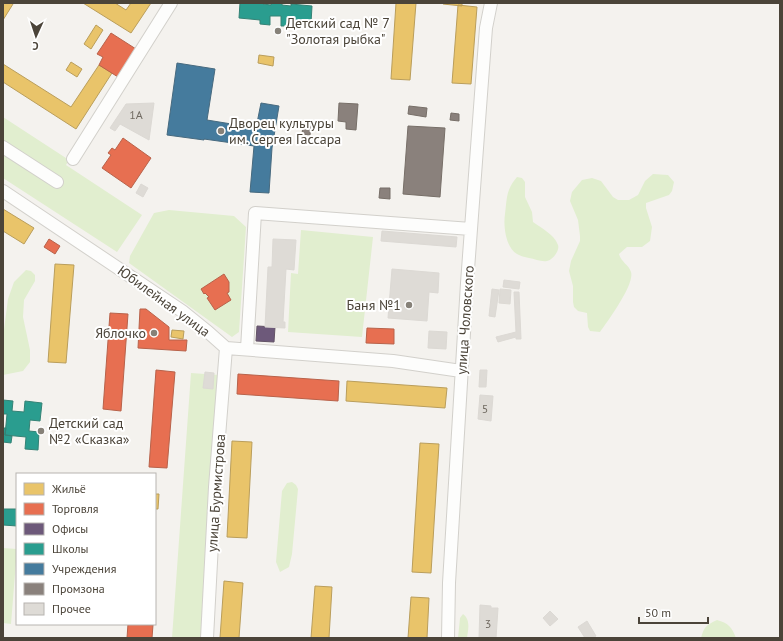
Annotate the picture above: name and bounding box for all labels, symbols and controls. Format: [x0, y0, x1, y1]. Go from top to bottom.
place label: Детский сад № 7 "Золотая рыбка" [286, 14, 390, 48]
north arrow [16, 16, 56, 56]
marker: Детский сад № 7 "Золотая рыбка" [273, 26, 283, 36]
text: С [32, 39, 39, 53]
house number: 1А [129, 107, 143, 122]
place label: Дворец культуры им. Сергея Гассара [229, 114, 341, 148]
marker: Дворец культуры им. Сергея Гассара [216, 126, 226, 136]
street label: Юбилейная улица [114, 261, 214, 341]
street label: улица Чоловского [452, 265, 478, 375]
place label: Баня №1 [346, 296, 401, 314]
marker: Баня №1 [404, 300, 414, 310]
place label: Яблочко [95, 324, 146, 342]
marker: Яблочко [149, 328, 159, 338]
house number: 5 [482, 401, 488, 416]
place label: Детский сад №2 «Сказка» [49, 414, 130, 448]
marker: Детский сад №2 «Сказка» [36, 426, 46, 436]
street label: улица Бурмистрова [203, 433, 229, 553]
legend [16, 473, 156, 625]
text: Жильё [51, 481, 86, 496]
text: Торговля [52, 501, 98, 516]
text: Офисы [52, 521, 88, 536]
text: Школы [52, 541, 88, 556]
text: Учреждения [52, 561, 116, 576]
text: Промзона [52, 581, 105, 596]
scale bar [639, 599, 708, 625]
text: Прочее [52, 601, 91, 616]
text: 50 m [645, 605, 671, 620]
house number: 3 [485, 616, 491, 631]

